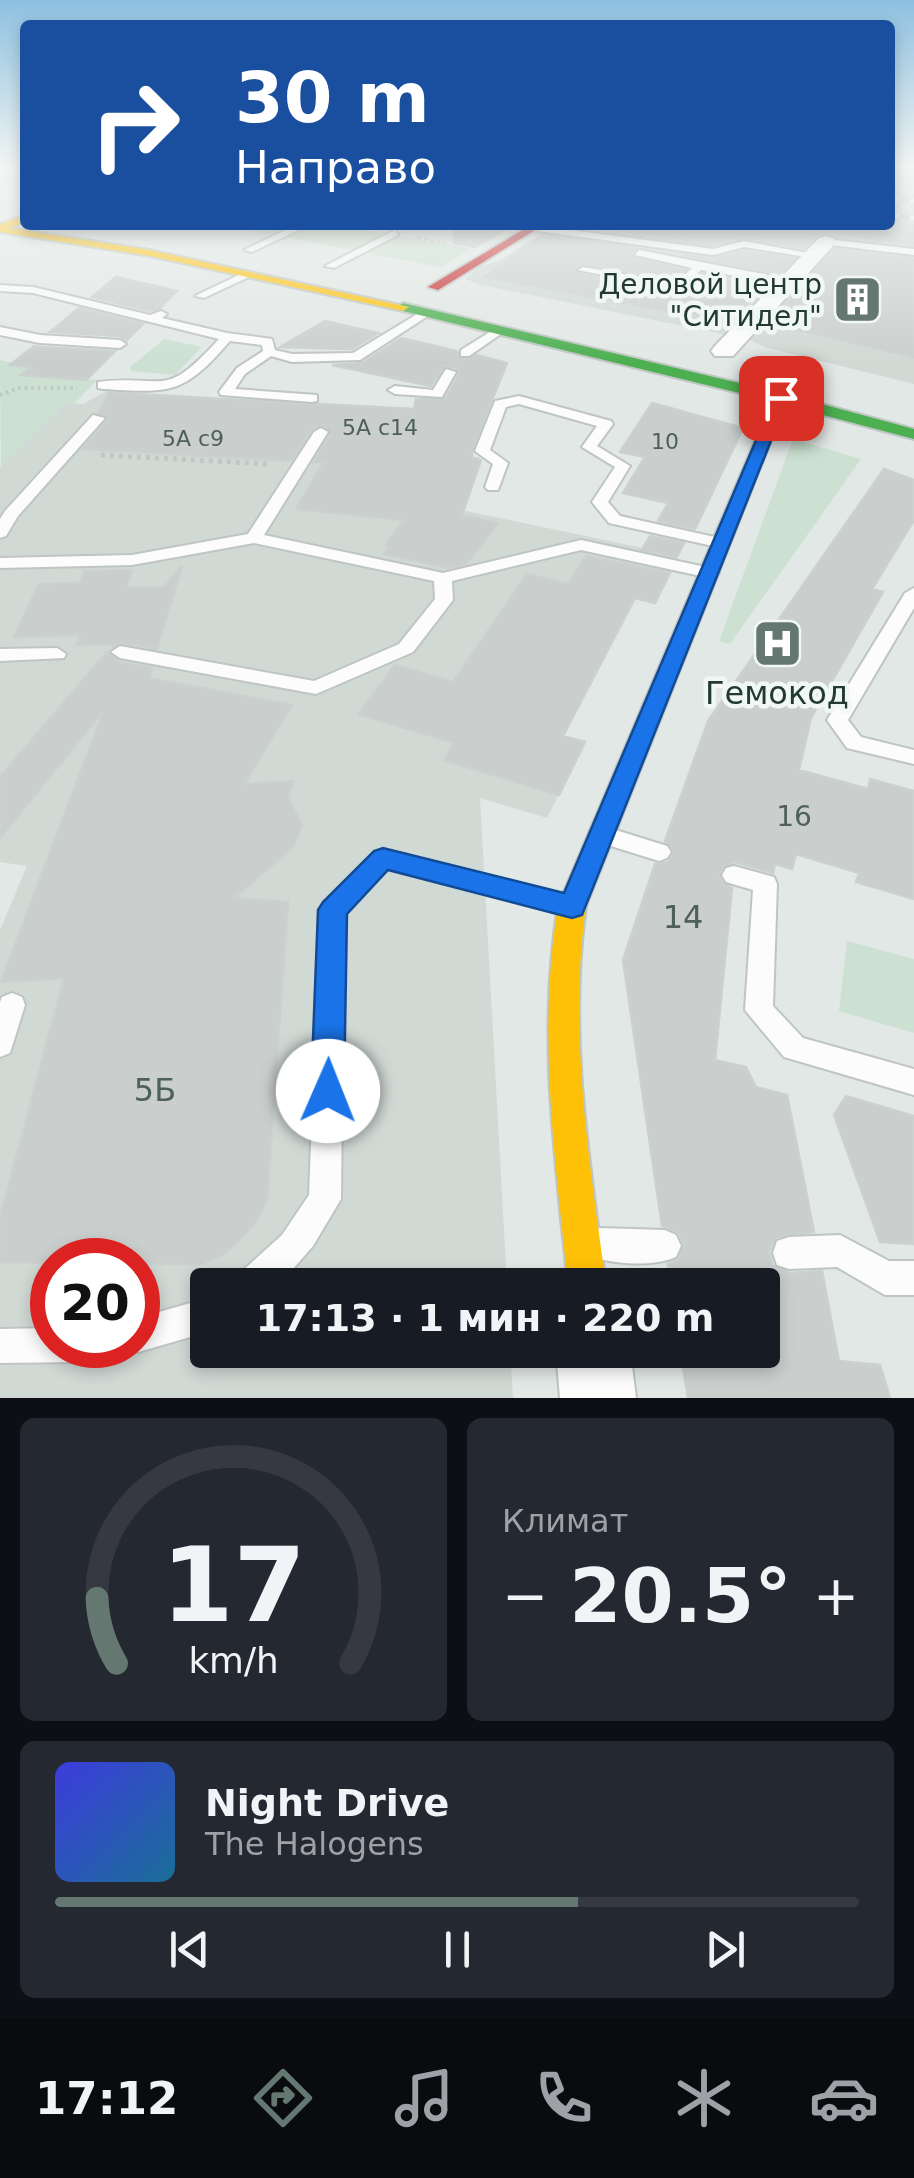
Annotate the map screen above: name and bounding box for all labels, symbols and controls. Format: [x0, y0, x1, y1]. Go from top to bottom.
text: 30 m [235, 57, 430, 139]
icon: right [70, 60, 200, 190]
text: Направо [235, 141, 436, 194]
place label: Деловой центр "Ситидел" [598, 268, 822, 333]
building icon: Деловой центр "Ситидел" [831, 274, 883, 326]
pin [739, 356, 824, 441]
icon: arrive [754, 371, 809, 426]
house number: 5А с14 [342, 415, 418, 440]
house number: 5А с9 [162, 426, 224, 451]
house number: 10 [651, 429, 679, 454]
hospital icon: Гемокод [751, 617, 803, 669]
place label: Гемокод [705, 674, 849, 712]
house number: 16 [776, 800, 812, 833]
house number: 14 [663, 898, 703, 936]
position arrow [276, 1039, 380, 1143]
house number: 5Б [134, 1071, 176, 1109]
speed limit sign: 20 [30, 1238, 160, 1368]
text: 17:13 · 1 мин · 220 m [256, 1296, 714, 1340]
text: Климат [502, 1502, 628, 1540]
text: 17 [161, 1524, 306, 1646]
text: 20.5° [569, 1552, 792, 1640]
text: − [502, 1564, 548, 1628]
text: + [813, 1564, 859, 1628]
text: km/h [188, 1640, 279, 1681]
text: Night Drive [205, 1781, 449, 1825]
text: The Halogens [205, 1825, 424, 1863]
icon: previous [162, 1922, 217, 1977]
icon: pause [430, 1922, 485, 1977]
icon: next [698, 1922, 753, 1977]
icon: directions [248, 2063, 318, 2133]
icon: music [389, 2063, 459, 2133]
icon: phone [529, 2063, 599, 2133]
icon: climate [669, 2063, 739, 2133]
icon: car [809, 2063, 879, 2133]
text: 17:12 [35, 2072, 178, 2125]

